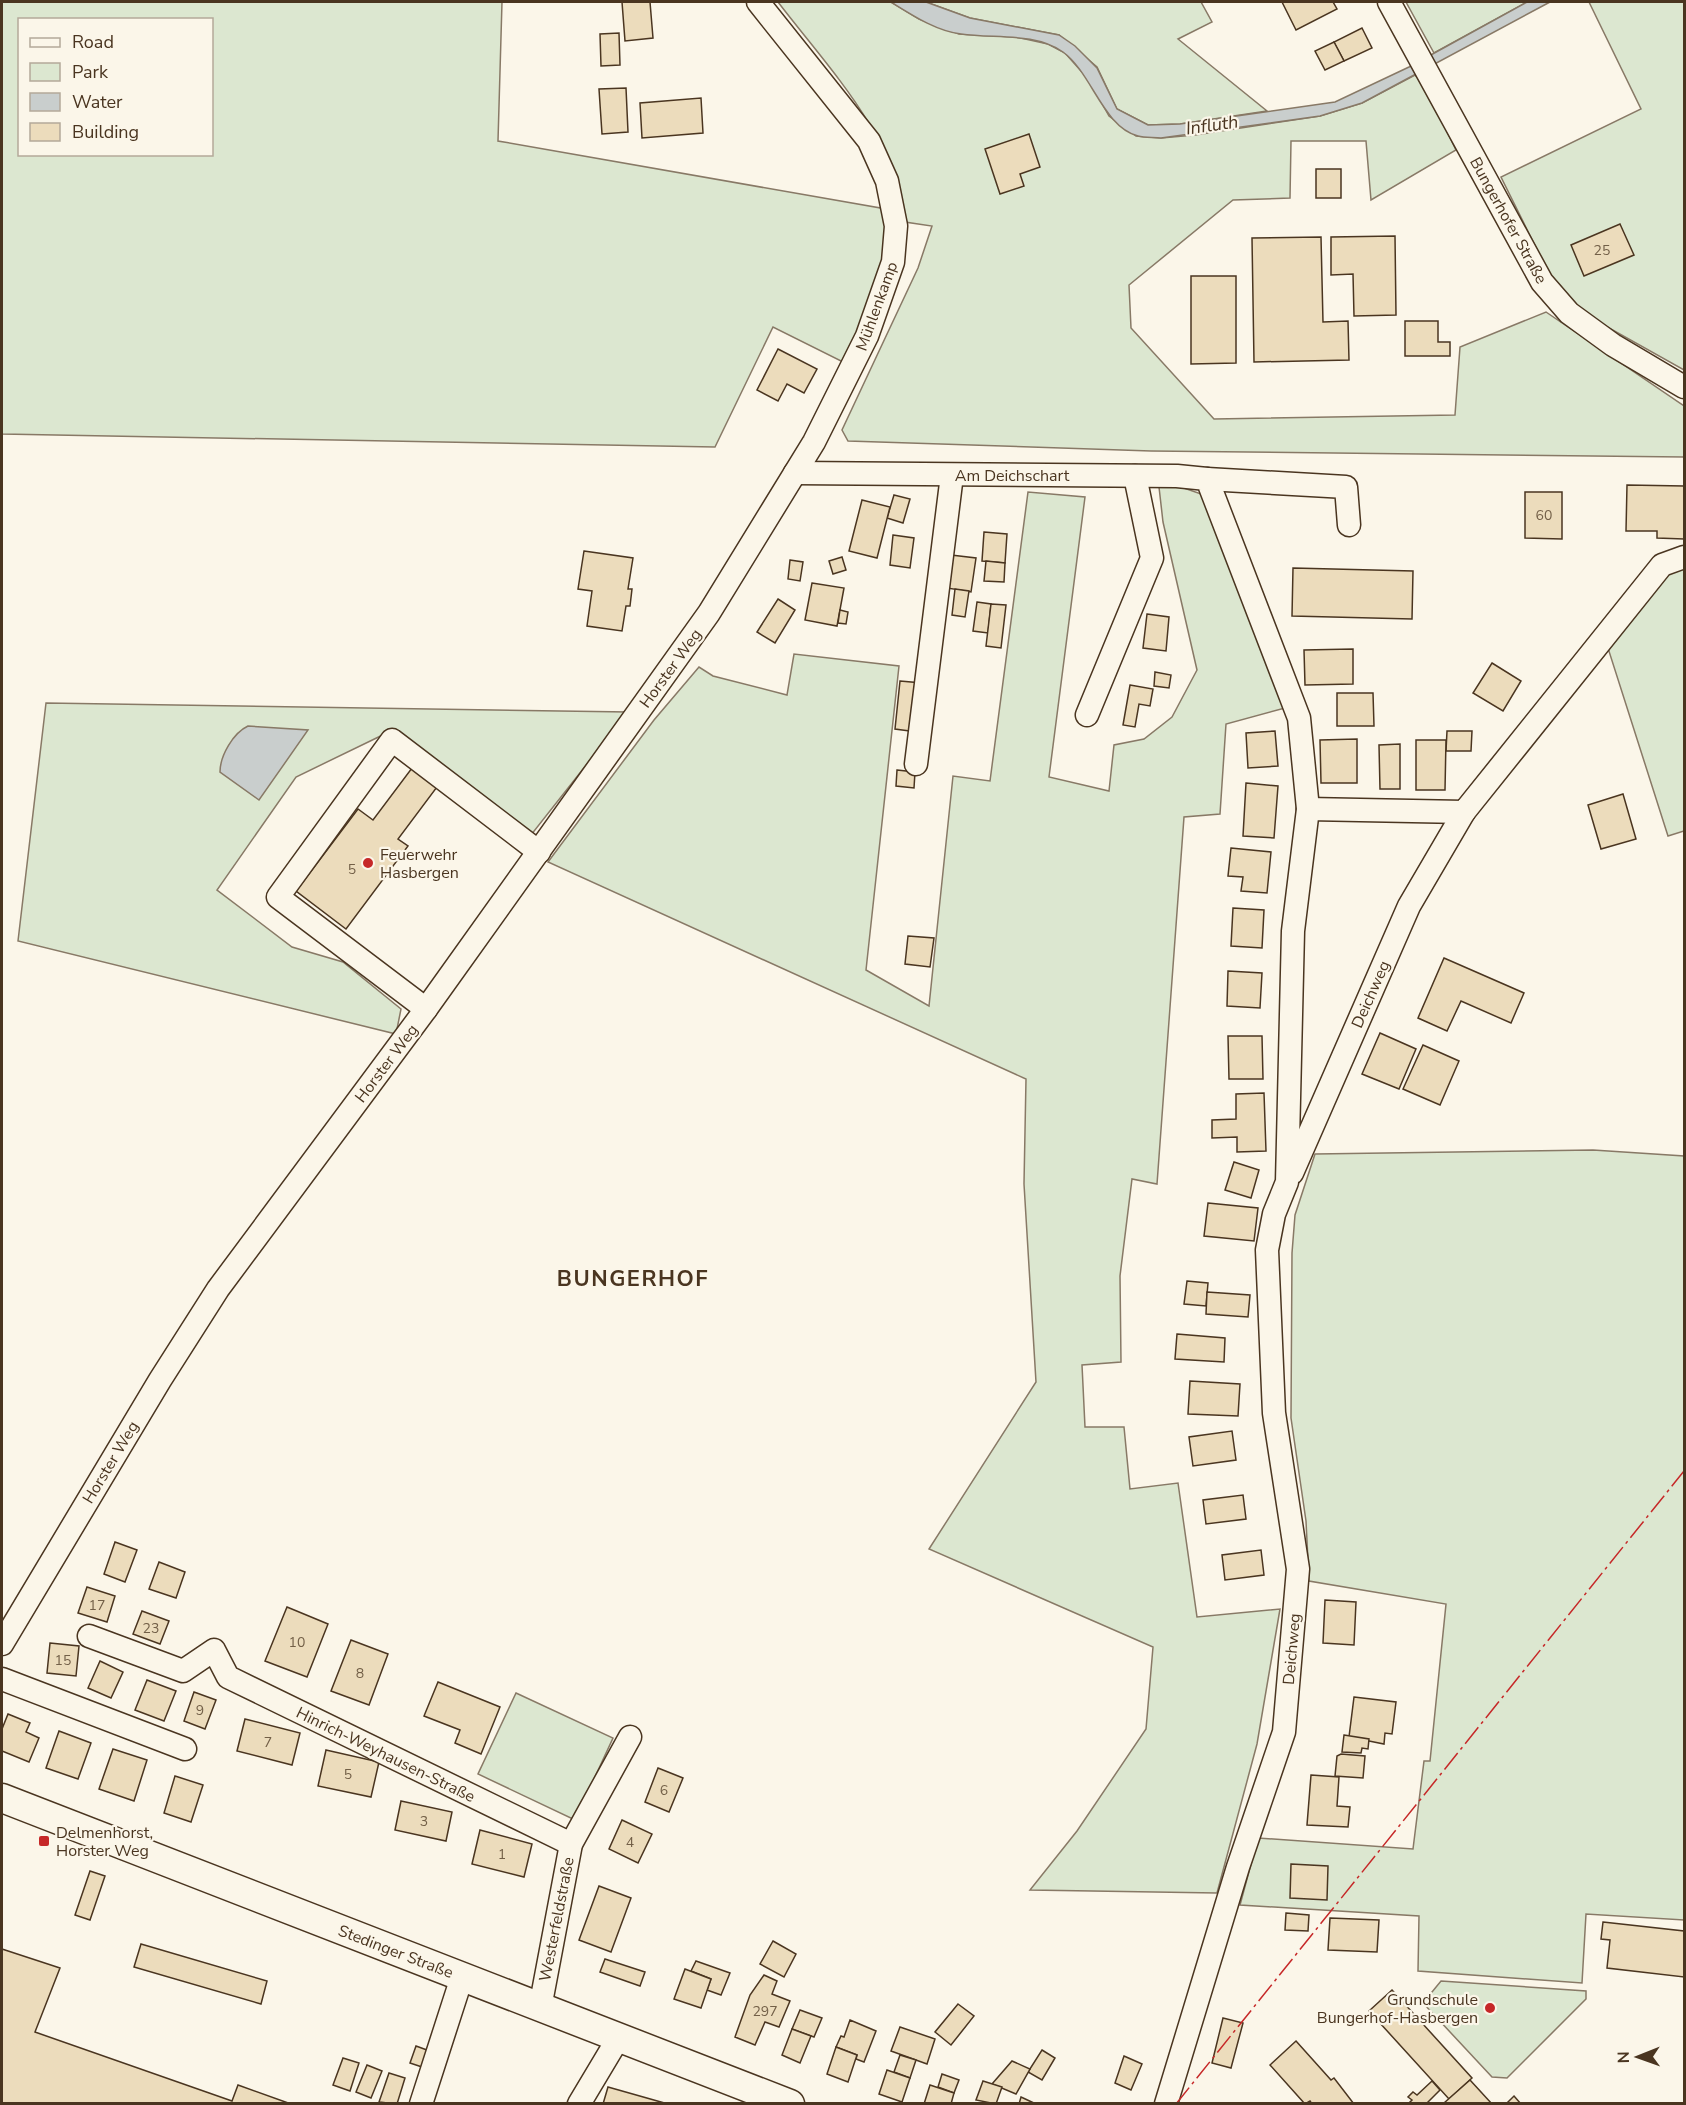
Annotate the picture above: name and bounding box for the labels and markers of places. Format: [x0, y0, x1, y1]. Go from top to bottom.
place label: Feuerwehr Hasbergen [380, 844, 459, 884]
marker: Feuerwehr Hasbergen [361, 856, 375, 870]
place label: Delmenhorst, Horster Weg [56, 1822, 153, 1862]
marker: Delmenhorst, Horster Weg [37, 1834, 51, 1848]
place label: Grundschule Bungerhof-Hasbergen [1317, 1989, 1478, 2029]
marker: Grundschule Bungerhof-Hasbergen [1483, 2001, 1497, 2015]

